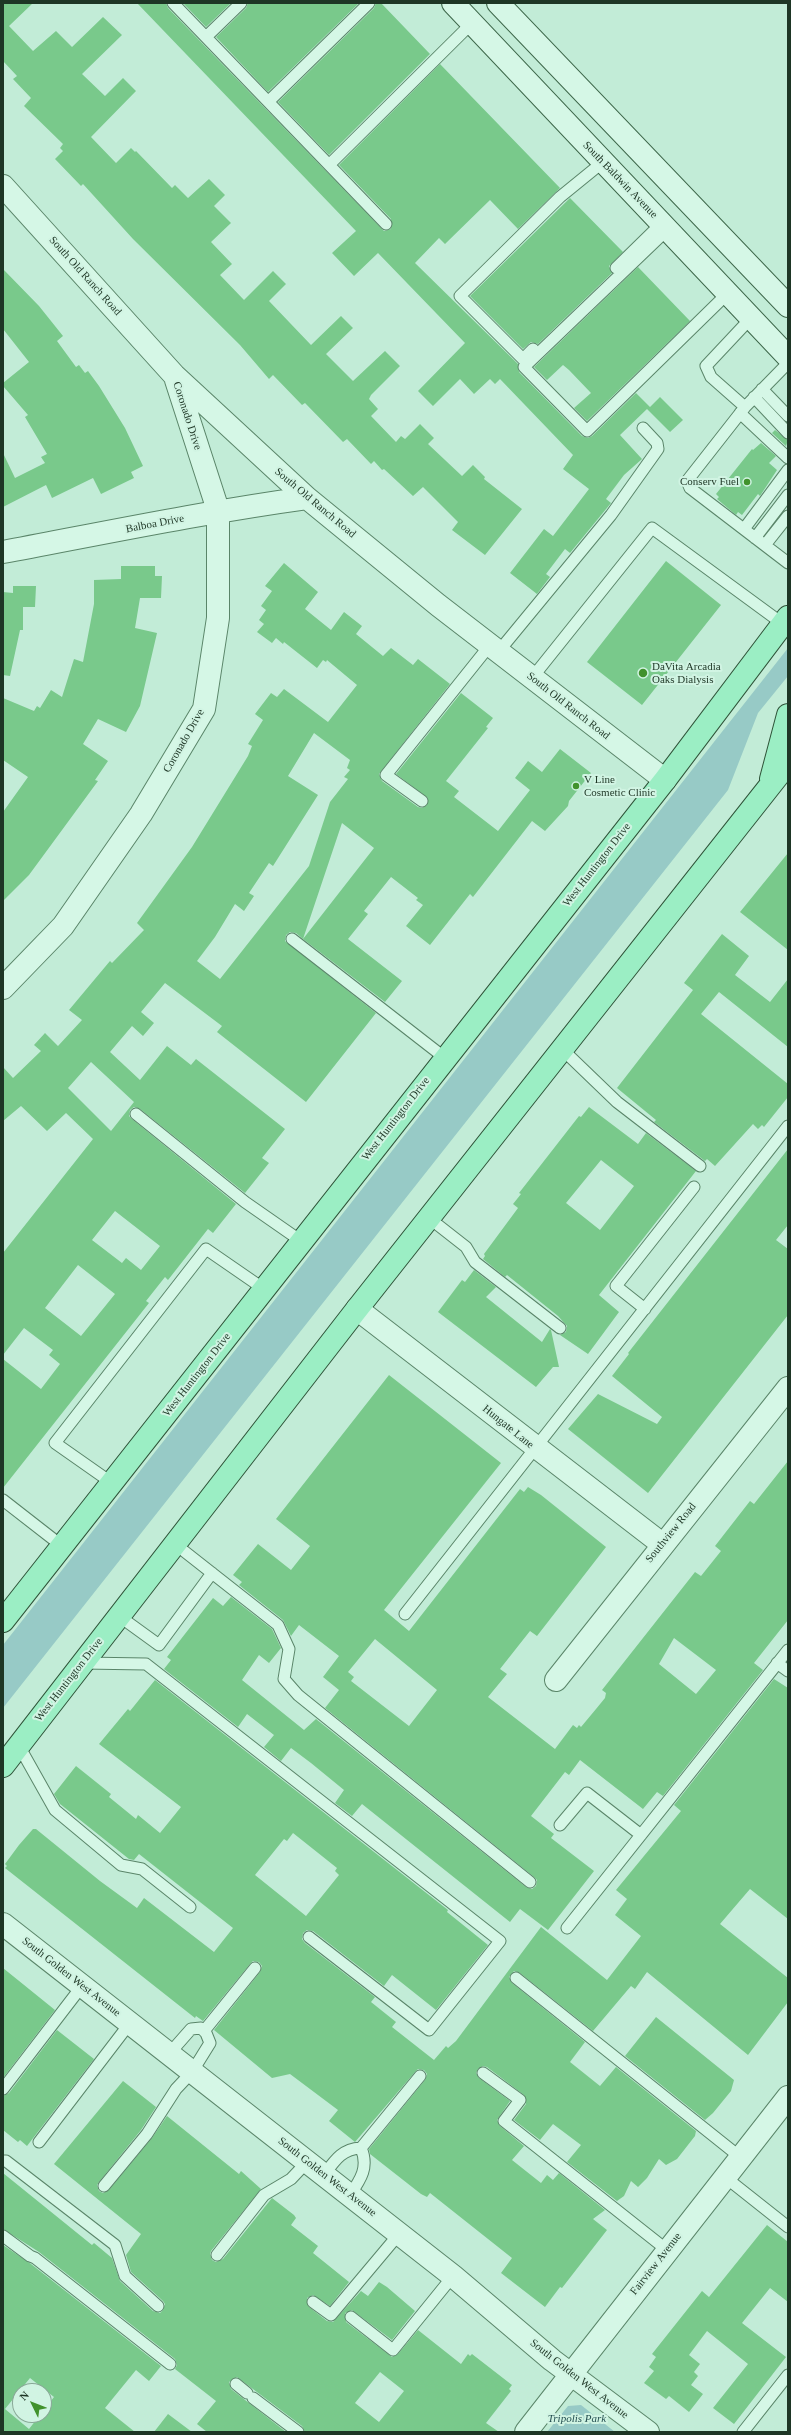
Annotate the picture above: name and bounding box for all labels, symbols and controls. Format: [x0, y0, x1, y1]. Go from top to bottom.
street label: South Baldwin Avenue [580, 139, 660, 221]
street label: South Old Ranch Road [46, 234, 124, 318]
street label: Coronado Drive [170, 380, 204, 452]
street label: South Old Ranch Road [272, 465, 358, 541]
place label: Conserv Fuel [680, 475, 739, 489]
marker: Conserv Fuel [742, 477, 752, 487]
street label: Balboa Drive [125, 512, 185, 536]
place label: DaVita Arcadia Oaks Dialysis [652, 660, 721, 686]
marker: DaVita Arcadia Oaks Dialysis [637, 667, 649, 679]
street label: South Old Ranch Road [524, 669, 612, 743]
street label: Coronado Drive [160, 707, 208, 775]
place label: V Line Cosmetic Clinic [584, 773, 655, 799]
marker: V Line Cosmetic Clinic [571, 781, 581, 791]
street label: West Huntington Drive [560, 821, 634, 909]
street label: West Huntington Drive [359, 1075, 433, 1163]
street label: West Huntington Drive [160, 1331, 234, 1419]
street label: Hungate Lane [480, 1402, 536, 1452]
street label: Southview Road [643, 1500, 699, 1566]
street label: West Huntington Drive [32, 1636, 106, 1724]
street label: South Golden West Avenue [19, 1934, 123, 2020]
street label: South Golden West Avenue [275, 2134, 379, 2220]
street label: Fairview Avenue [628, 2230, 684, 2298]
street label: South Golden West Avenue [527, 2336, 631, 2422]
north arrow [12, 2383, 52, 2423]
text: N [17, 2389, 31, 2403]
park label: Tripolis Park [548, 2412, 606, 2426]

